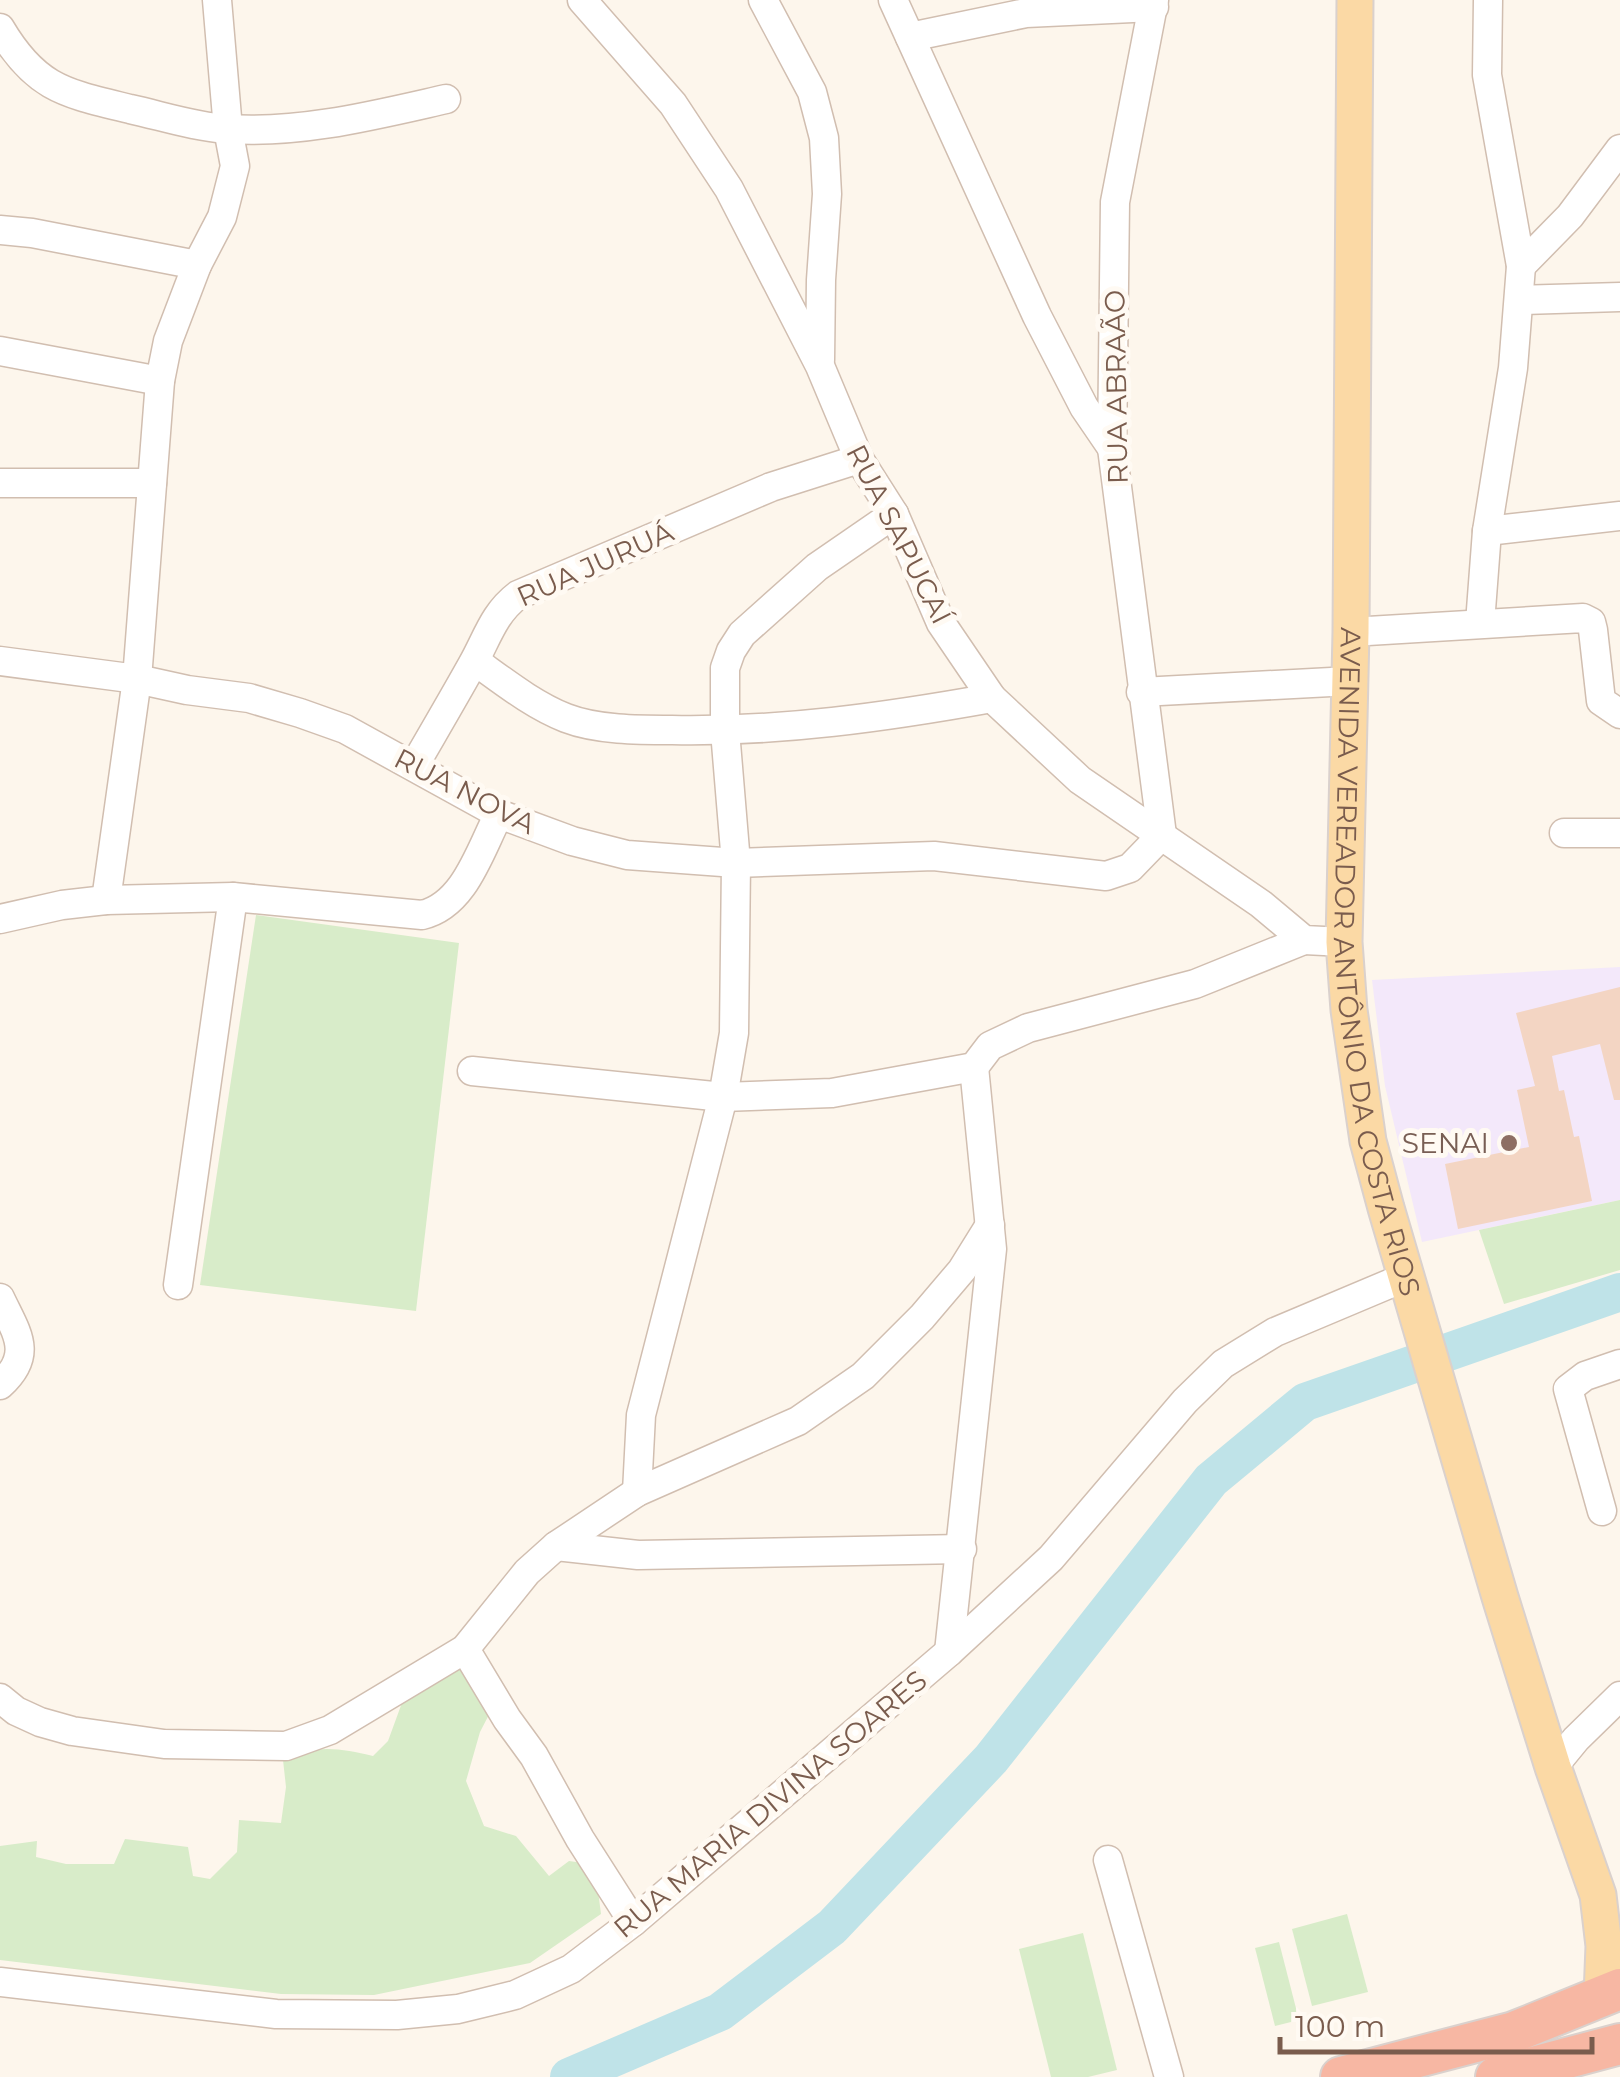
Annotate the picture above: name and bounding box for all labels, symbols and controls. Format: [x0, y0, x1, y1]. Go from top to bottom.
street label: RUA ABRAÃO [1097, 289, 1135, 485]
street label: RUA SAPUCAÍ [839, 439, 959, 630]
street label: RUA JURUÁ [511, 514, 679, 614]
street label: AVENIDA VEREADOR ANTÔNIO DA COSTA RIOS [1327, 627, 1428, 1300]
street label: RUA NOVA [389, 741, 542, 841]
place label: SENAI [1402, 1126, 1489, 1160]
marker: SENAI [1498, 1132, 1520, 1154]
street label: RUA MARIA DIVINA SOARES [607, 1663, 933, 1945]
scale bar [1280, 1992, 1592, 2054]
text: 100 m [1295, 2008, 1385, 2045]

